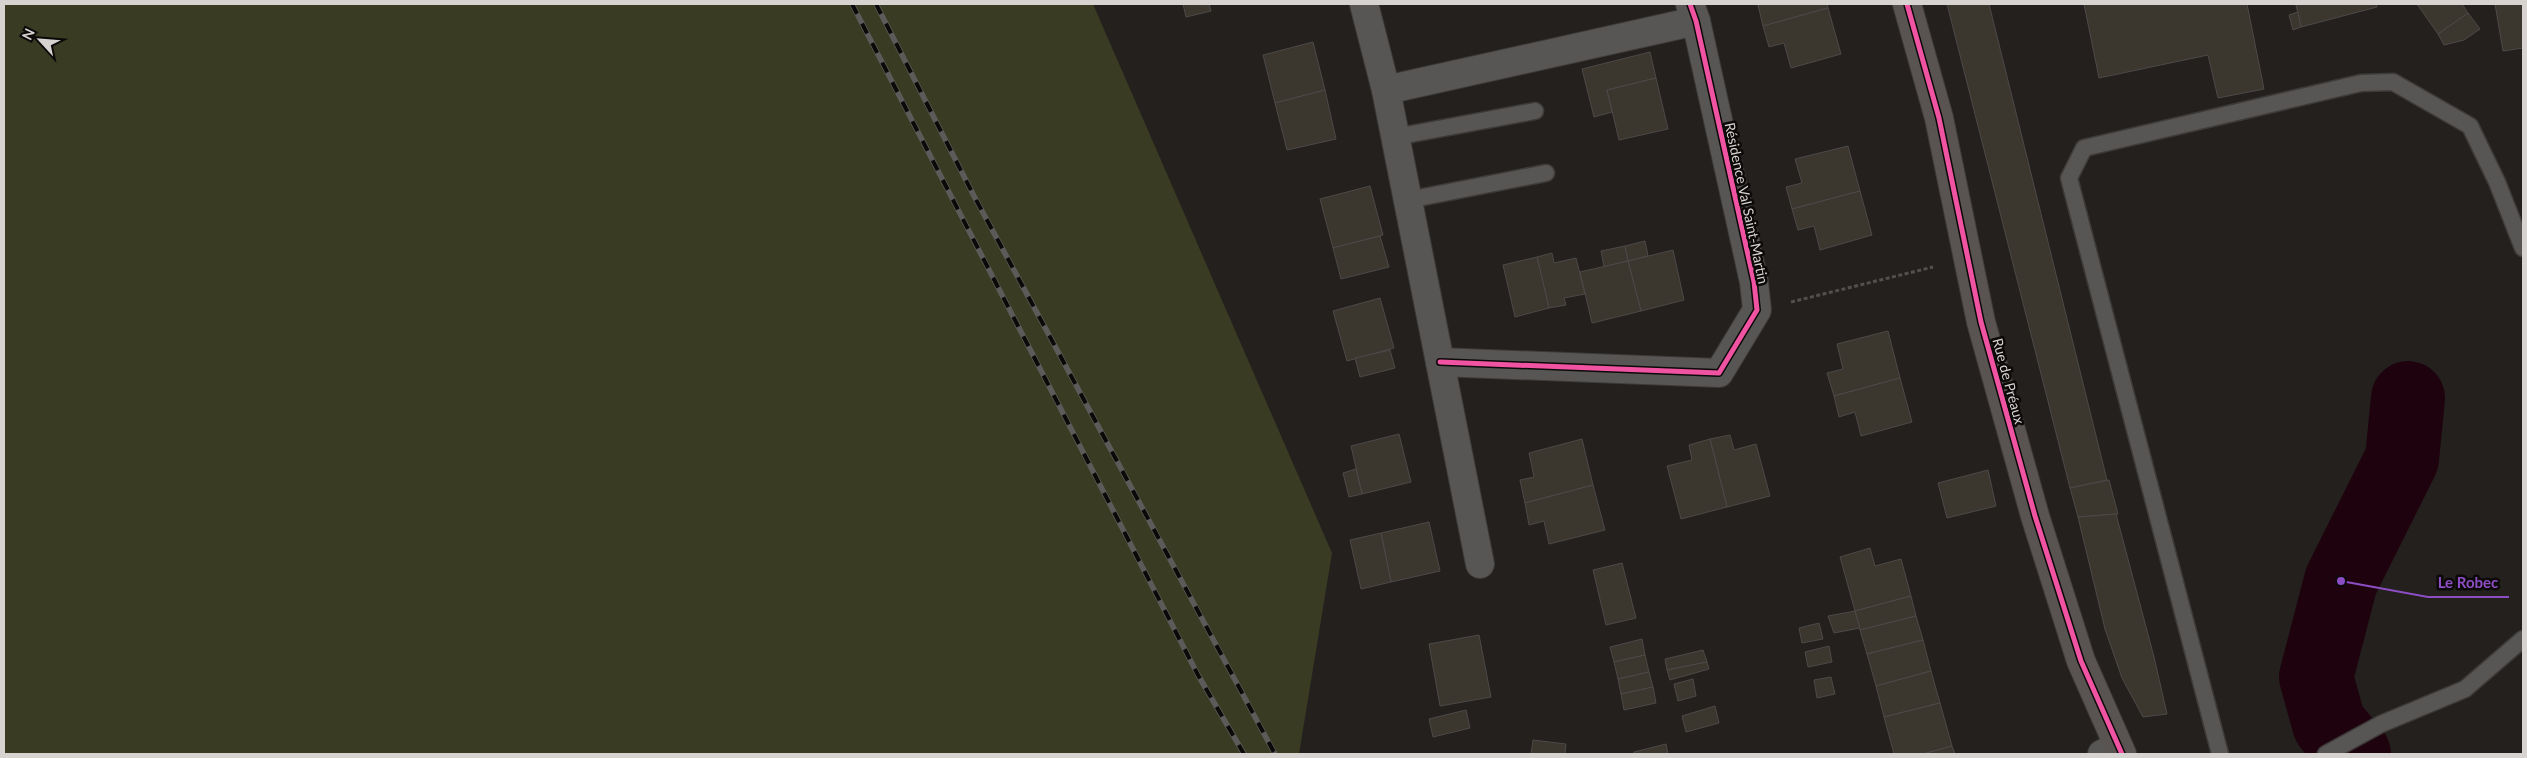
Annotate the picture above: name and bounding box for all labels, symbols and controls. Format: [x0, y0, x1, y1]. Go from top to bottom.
north arrow [15, 15, 65, 65]
text: N [18, 26, 38, 43]
street label: Résidence Val Saint-Martin [1722, 121, 1772, 285]
street label: Rue de Préaux [1989, 336, 2029, 426]
callout: Le Robec [2428, 567, 2509, 597]
text: Le Robec [2438, 573, 2498, 591]

